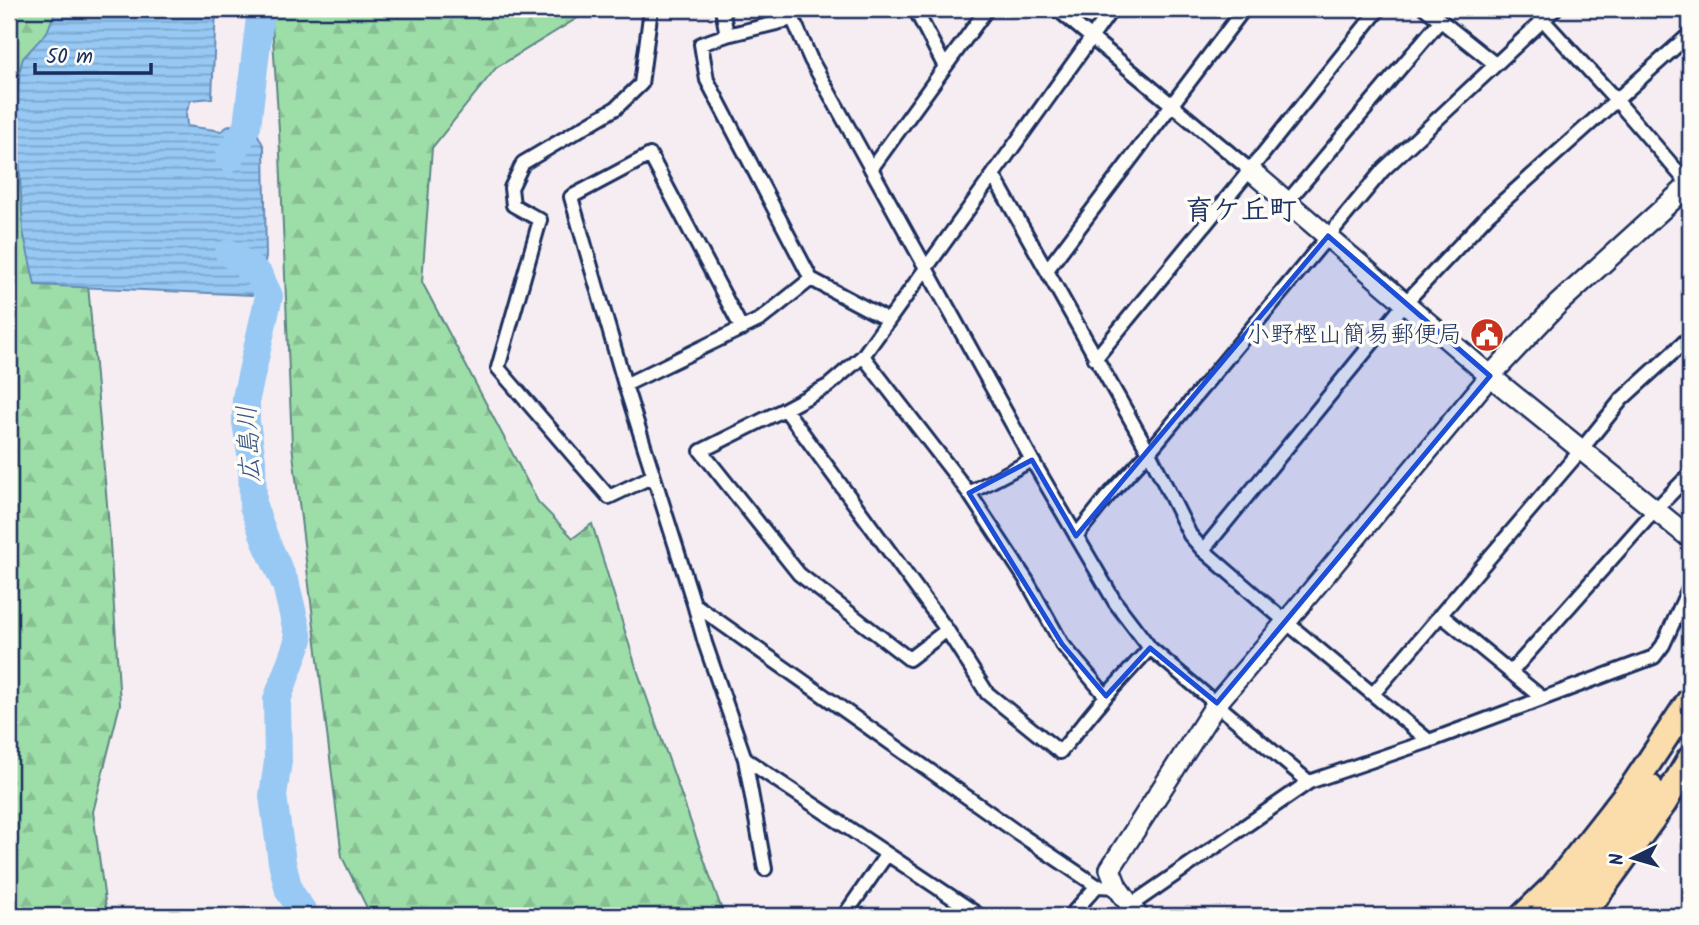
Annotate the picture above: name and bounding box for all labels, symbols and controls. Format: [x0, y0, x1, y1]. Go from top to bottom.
scale bar [35, 32, 150, 76]
text: 50 m [46, 41, 93, 74]
district label: 育ケ丘町 [1185, 189, 1297, 234]
place label: 小野樫山簡易郵便局 [1246, 316, 1462, 355]
public building icon: 小野樫山簡易郵便局 [1468, 316, 1506, 354]
water label: 広島川 [227, 404, 273, 484]
north arrow [1598, 824, 1668, 894]
text: N [1603, 852, 1634, 867]

